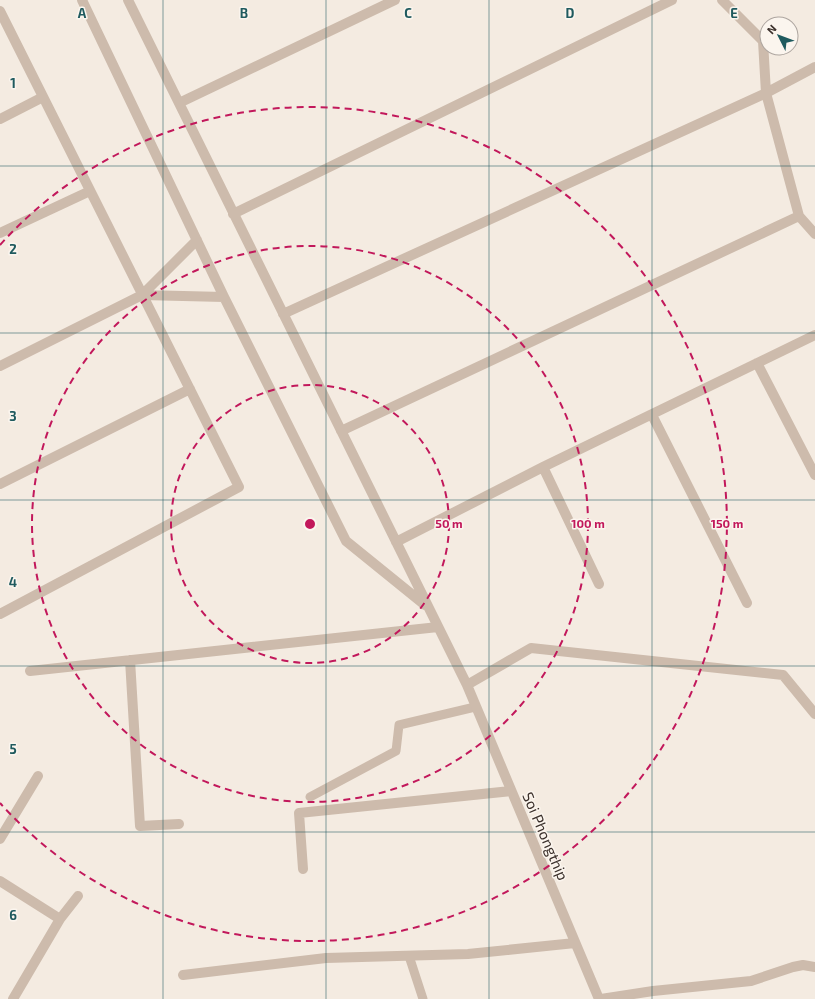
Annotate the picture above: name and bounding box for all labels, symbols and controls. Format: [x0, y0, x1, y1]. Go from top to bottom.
text: A [78, 5, 87, 21]
text: B [240, 5, 248, 21]
text: C [404, 5, 412, 21]
text: D [566, 5, 575, 21]
text: E [730, 5, 738, 21]
north arrow [759, 16, 799, 56]
text: N [764, 22, 779, 36]
text: 1 [10, 75, 16, 91]
text: 2 [9, 241, 17, 257]
text: 3 [9, 408, 17, 424]
text: 50 m [435, 516, 463, 530]
text: 100 m [571, 516, 605, 530]
text: 150 m [711, 516, 743, 530]
centre of rings [303, 517, 317, 531]
text: 4 [9, 574, 17, 590]
text: 5 [9, 741, 17, 757]
street label: Soi Phongthip [519, 789, 573, 883]
text: 6 [9, 907, 17, 923]

